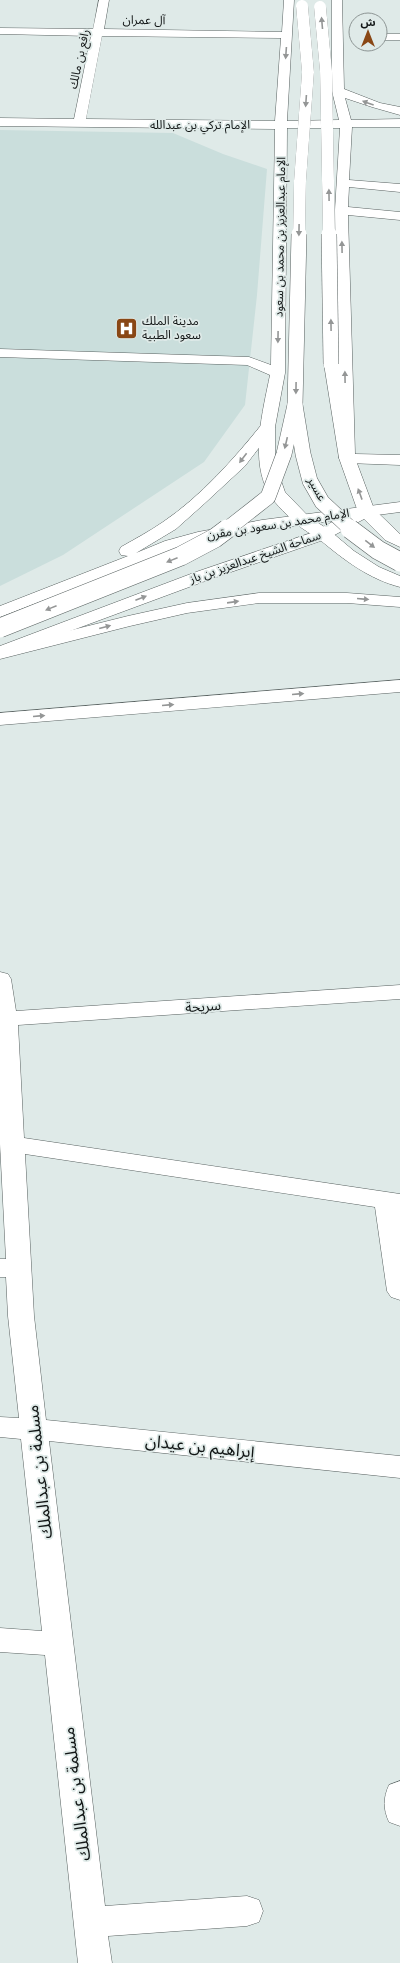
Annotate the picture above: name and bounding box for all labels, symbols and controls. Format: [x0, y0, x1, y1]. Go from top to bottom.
north arrow [348, 12, 388, 52]
street label: آل عمران [123, 13, 166, 27]
text: ش [360, 16, 376, 29]
one-way arrow [318, 17, 325, 29]
street label: رافع بن مالك [66, 28, 94, 91]
one-way arrow [283, 47, 290, 59]
one-way arrow [302, 95, 309, 107]
one-way arrow [362, 99, 374, 105]
street label: الإمام تركي بن عبدالله [150, 118, 250, 135]
street label: الإمام عبدالعزيز بن محمد بن سعود [272, 156, 290, 317]
one-way arrow [326, 188, 332, 201]
one-way arrow [296, 224, 302, 237]
one-way arrow [339, 240, 345, 253]
place label: مدينة الملك سعود الطبية [142, 314, 201, 342]
hospital icon: مدينة الملك سعود الطبية [114, 315, 140, 341]
one-way arrow [328, 318, 334, 331]
one-way arrow [275, 331, 282, 343]
one-way arrow [342, 370, 348, 383]
one-way arrow [293, 382, 299, 395]
one-way arrow [283, 437, 289, 449]
one-way arrow [239, 452, 247, 463]
street label: عسير [304, 474, 329, 504]
one-way arrow [356, 487, 362, 499]
street label: الإمام محمد بن سعود بن مقرن [206, 506, 351, 544]
street label: سماحة الشيخ عبدالعزيز بن باز [187, 528, 323, 588]
one-way arrow [364, 540, 375, 548]
one-way arrow [166, 557, 178, 563]
one-way arrow [136, 595, 148, 601]
one-way arrow [357, 596, 369, 603]
one-way arrow [227, 599, 239, 605]
one-way arrow [45, 605, 57, 611]
one-way arrow [99, 623, 112, 629]
one-way arrow [292, 691, 304, 698]
one-way arrow [162, 701, 174, 708]
one-way arrow [33, 712, 45, 719]
street label: سريحة [184, 997, 222, 1016]
street label: مسلمة بن عبدالملك [22, 1404, 57, 1540]
street label: إبراهيم بن عيدان [144, 1430, 256, 1465]
street label: مسلمة بن عبدالملك [58, 1726, 95, 1862]

